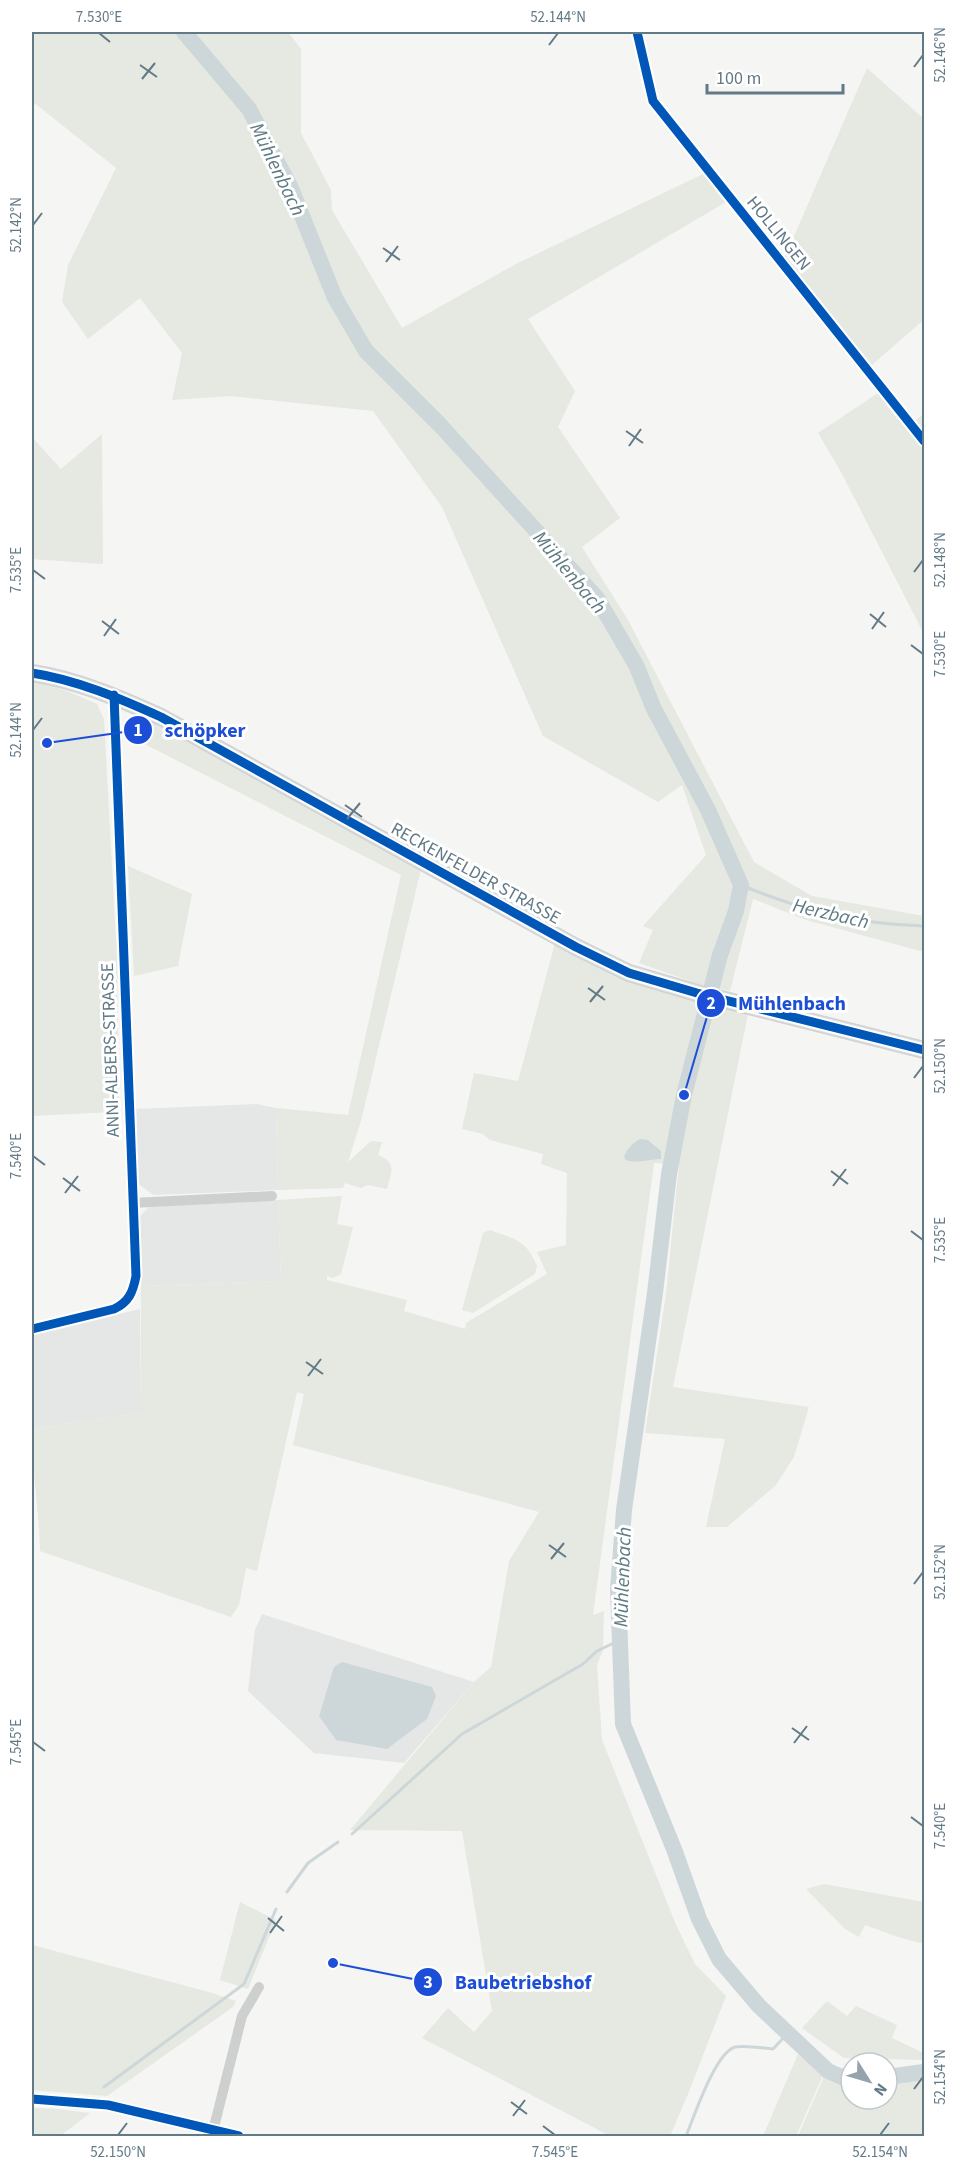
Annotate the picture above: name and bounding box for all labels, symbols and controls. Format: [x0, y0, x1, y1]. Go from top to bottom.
text: 7.530°E [76, 7, 122, 28]
text: 52.144°N [530, 7, 586, 28]
text: 52.146°N [930, 27, 951, 83]
scale bar [707, 57, 844, 95]
text: 100 m [716, 66, 761, 91]
water label: Mühlenbach [242, 118, 312, 221]
street label: HOLLINGEN [741, 191, 817, 276]
text: 52.142°N [6, 197, 27, 253]
water label: Mühlenbach [526, 525, 612, 620]
text: 52.148°N [930, 532, 951, 588]
text: 7.535°E [6, 547, 27, 593]
text: 7.530°E [930, 631, 951, 677]
text: 52.144°N [6, 702, 27, 758]
callout: schöpker [123, 711, 257, 749]
text: schöpker [165, 717, 245, 745]
text: 1 [133, 718, 143, 743]
street label: RECKENFELDER STRASSE [386, 816, 565, 931]
water label: Herzbach [790, 892, 872, 936]
street label: ANNI-ALBERS-STRASSE [95, 962, 126, 1138]
callout: Mühlenbach [696, 984, 858, 1022]
text: Mühlenbach [738, 990, 846, 1018]
text: 2 [706, 991, 716, 1016]
text: 52.150°N [930, 1038, 951, 1094]
text: 7.540°E [6, 1133, 27, 1179]
text: 7.535°E [930, 1217, 951, 1263]
water label: Mühlenbach [607, 1526, 639, 1628]
text: 52.152°N [930, 1544, 951, 1600]
text: 7.545°E [6, 1719, 27, 1765]
text: 7.540°E [930, 1803, 951, 1849]
callout: Baubetriebshof [413, 1963, 604, 2001]
text: Baubetriebshof [455, 1969, 592, 1997]
text: 3 [423, 1970, 433, 1995]
text: 52.154°N [930, 2049, 951, 2105]
north arrow [839, 2051, 899, 2111]
text: N [868, 2079, 892, 2100]
text: 52.150°N [90, 2142, 146, 2163]
text: 7.545°E [532, 2142, 578, 2163]
text: 52.154°N [852, 2142, 908, 2163]

